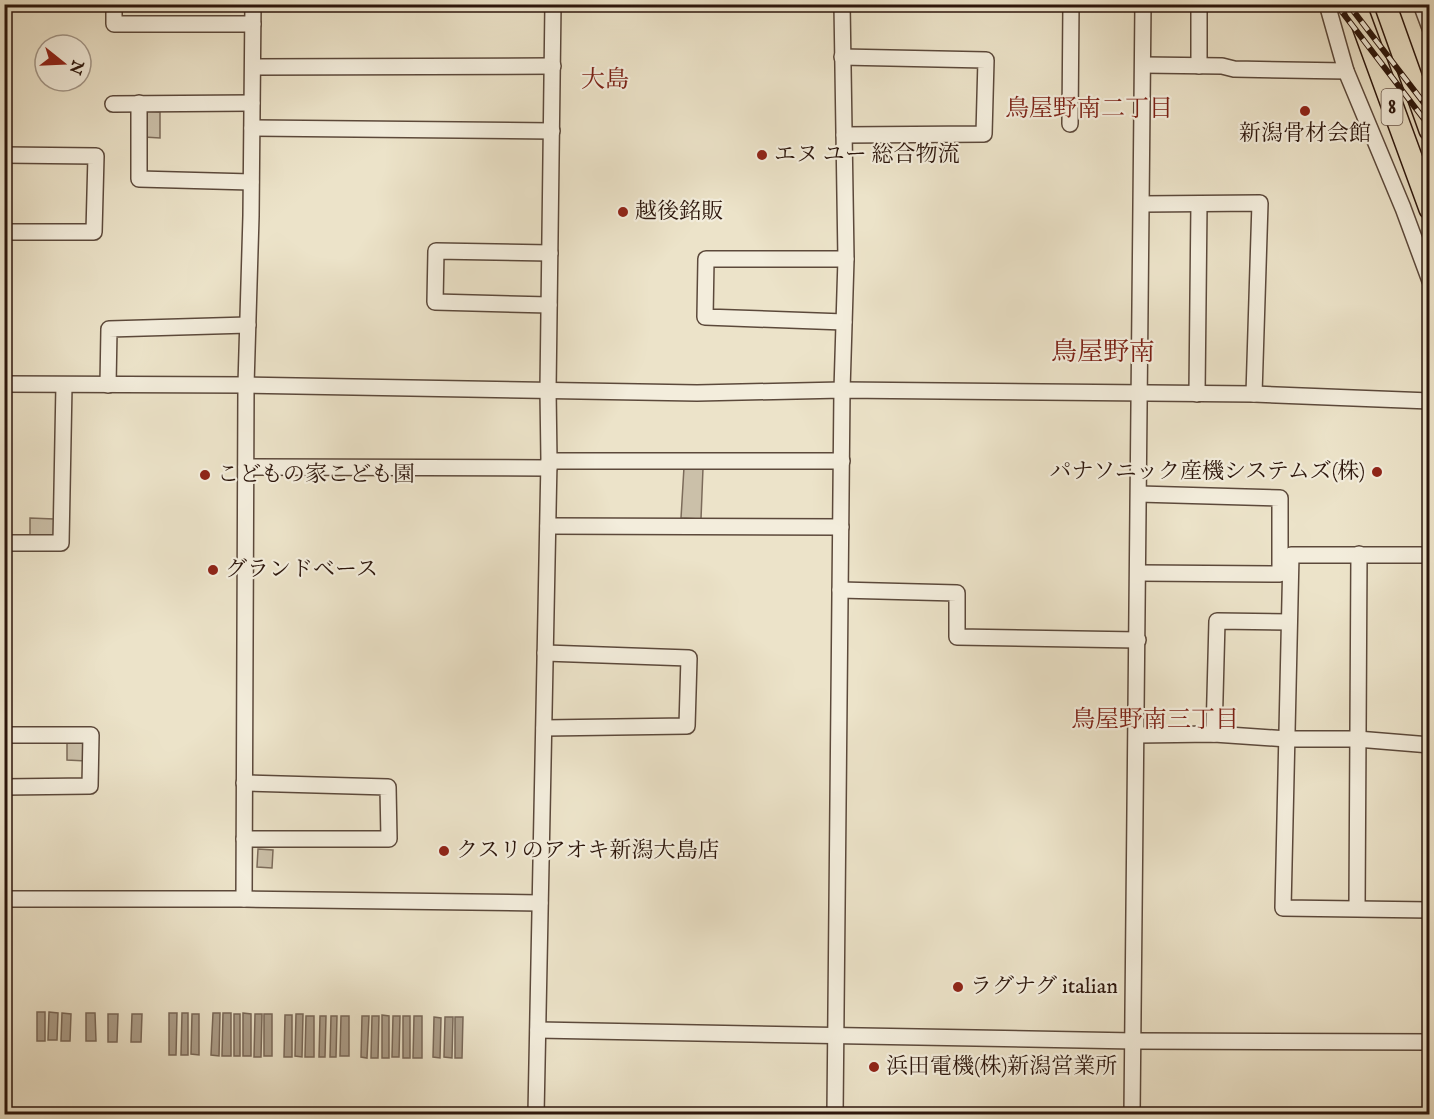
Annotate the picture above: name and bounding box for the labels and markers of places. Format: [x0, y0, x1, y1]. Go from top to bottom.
marker: 新潟骨材会館 [1298, 104, 1312, 118]
place label: 新潟骨材会館 [1239, 120, 1371, 148]
place label: エヌ ユー 総合物流 [774, 141, 960, 169]
marker: エヌ ユー 総合物流 [755, 148, 769, 162]
place label: 越後銘販 [635, 198, 723, 226]
marker: 越後銘販 [616, 205, 630, 219]
place label: パナソニック産機システムズ(株) [1049, 458, 1365, 486]
place label: こどもの家こども園 [217, 461, 415, 489]
marker: パナソニック産機システムズ(株) [1370, 465, 1384, 479]
marker: こどもの家こども園 [198, 468, 212, 482]
place label: グランドベース [225, 556, 378, 584]
marker: グランドベース [206, 563, 220, 577]
place label: クスリのアオキ新潟大島店 [456, 837, 720, 865]
marker: クスリのアオキ新潟大島店 [437, 844, 451, 858]
place label: ラグナグ italian [970, 973, 1118, 1001]
marker: ラグナグ italian [951, 980, 965, 994]
place label: 浜田電機(株)新潟営業所 [886, 1053, 1117, 1081]
marker: 浜田電機(株)新潟営業所 [867, 1060, 881, 1074]

